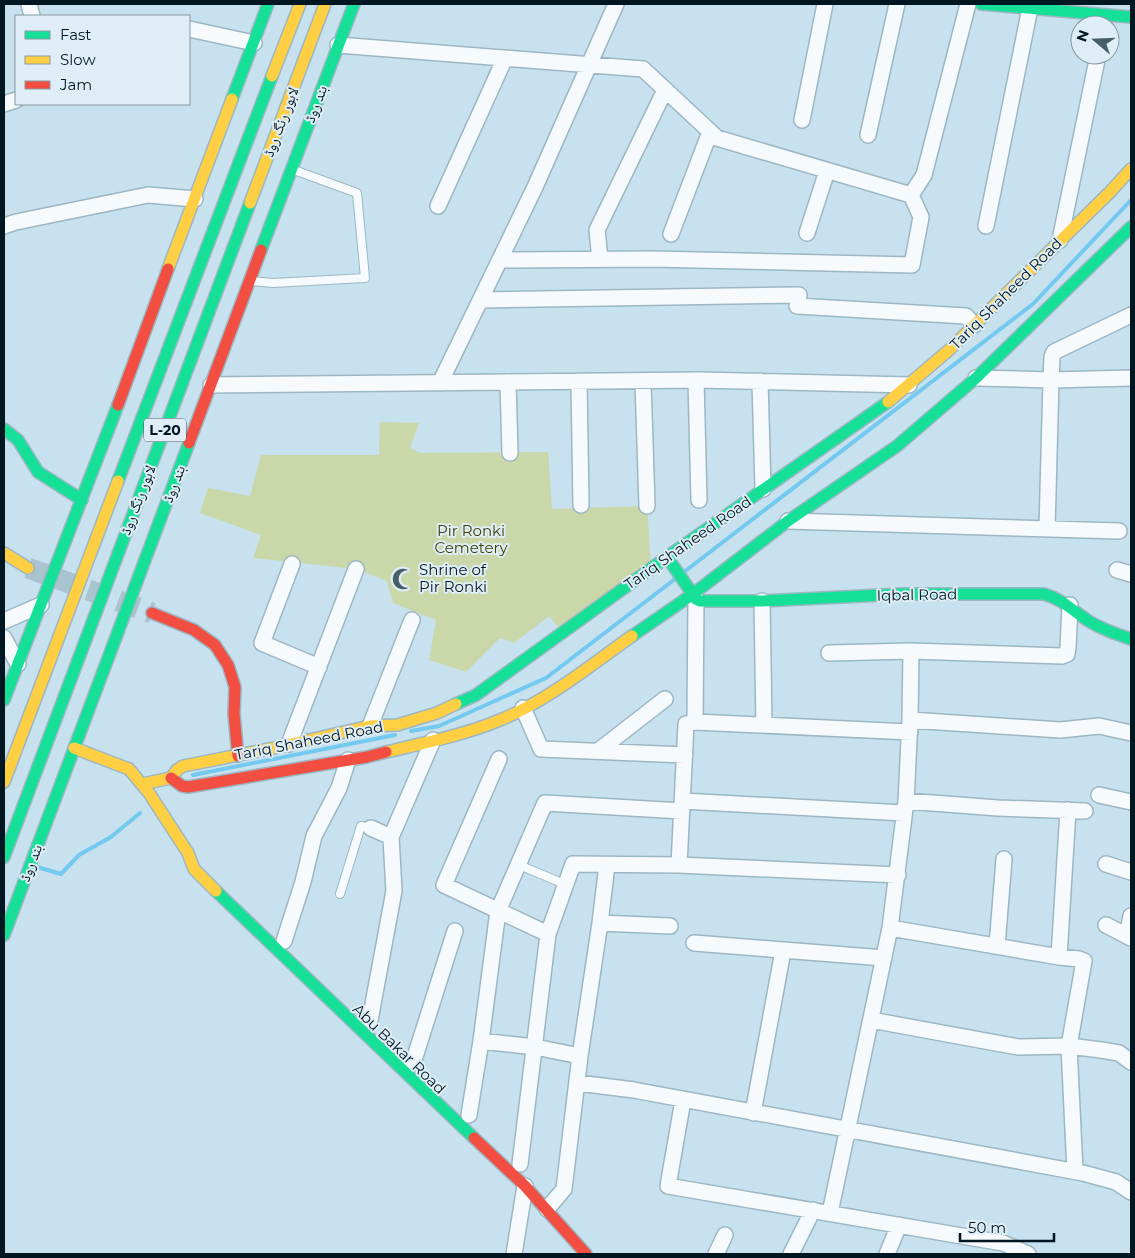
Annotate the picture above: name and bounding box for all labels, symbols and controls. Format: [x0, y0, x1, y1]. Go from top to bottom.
legend [15, 15, 190, 105]
north arrow [1070, 15, 1120, 65]
text: Fast [60, 25, 91, 44]
text: N [1072, 27, 1093, 44]
text: Slow [60, 50, 96, 69]
text: Jam [59, 75, 92, 94]
street label: بند روڈ [300, 82, 331, 125]
street label: لاہور رنگ روڈ [259, 84, 303, 159]
street label: Tariq Shaheed Road [946, 234, 1066, 354]
road number: L-20 [144, 418, 186, 442]
street label: لاہور رنگ روڈ [116, 462, 160, 537]
street label: بند روڈ [158, 462, 189, 505]
street label: Tariq Shaheed Road [620, 492, 755, 594]
park label: Pir Ronki Cemetery [434, 521, 508, 557]
place label: Shrine of Pir Ronki [419, 560, 487, 596]
mosque icon: Shrine of Pir Ronki [390, 566, 416, 592]
street label: Iqbal Road [876, 584, 958, 605]
street label: Tariq Shaheed Road [233, 717, 385, 764]
street label: بند روڈ [15, 841, 46, 884]
street label: Abu Bakar Road [349, 999, 450, 1098]
scale bar [960, 1210, 1054, 1242]
text: 50 m [968, 1218, 1006, 1237]

